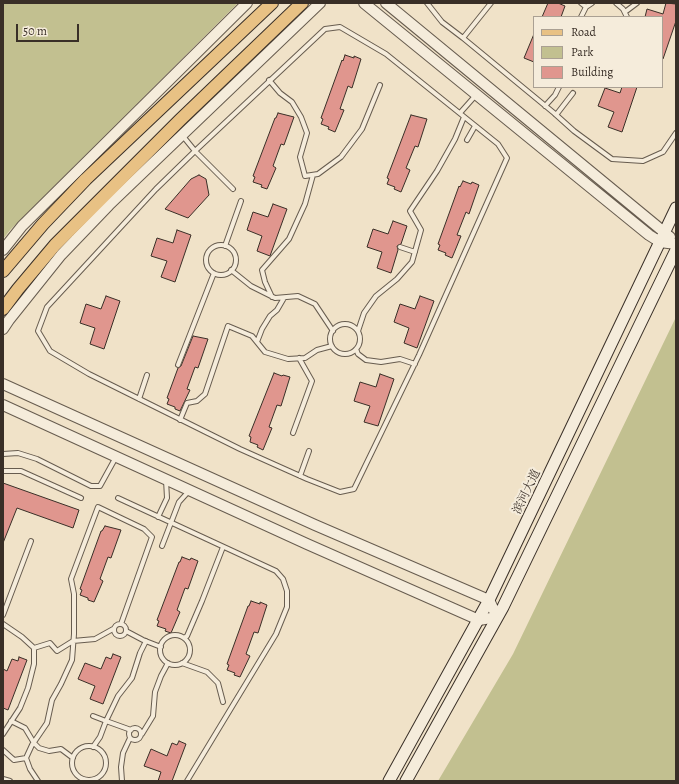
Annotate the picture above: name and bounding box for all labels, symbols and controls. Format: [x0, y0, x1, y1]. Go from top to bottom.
scale bar [18, 16, 81, 42]
legend [533, 16, 663, 88]
text: 50 m [23, 23, 47, 39]
text: Road [571, 24, 596, 40]
text: Park [571, 44, 594, 60]
text: Building [571, 64, 613, 80]
street label: 滨河大道 [510, 467, 544, 517]

